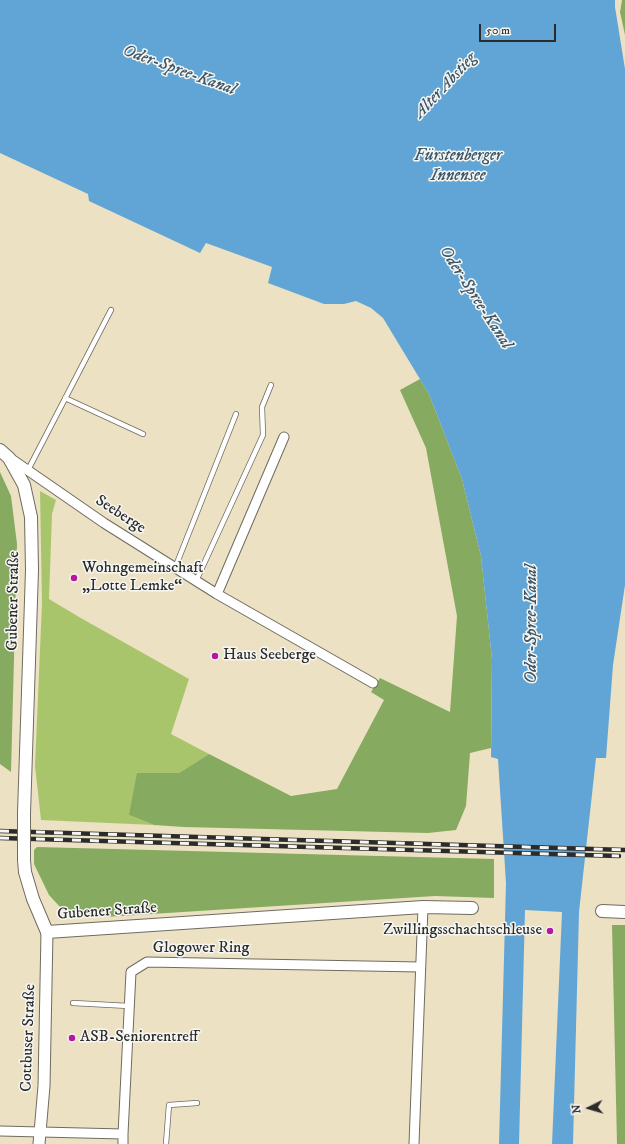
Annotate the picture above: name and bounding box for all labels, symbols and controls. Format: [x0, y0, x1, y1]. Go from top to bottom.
scale bar [481, 16, 558, 42]
text: 50 m [486, 23, 510, 38]
water label: Oder-Spree-Kanal [120, 41, 238, 101]
water label: Alter Abstieg [410, 49, 482, 123]
water label: Fürstenberger Innensee [414, 146, 502, 186]
water label: Oder-Spree-Kanal [434, 243, 516, 353]
street label: Seeberge [91, 492, 149, 538]
street label: Gubener Straße [4, 551, 24, 651]
place label: Wohngemeinschaft „Lotte Lemke“ [82, 559, 203, 597]
water label: Oder-Spree-Kanal [522, 565, 542, 683]
marker: Wohngemeinschaft „Lotte Lemke“ [69, 573, 79, 583]
place label: Haus Seeberge [223, 646, 316, 666]
marker: Haus Seeberge [210, 651, 220, 661]
street label: Gubener Straße [56, 899, 158, 925]
place label: Zwillingsschachtschleuse [383, 921, 542, 941]
marker: Zwillingsschachtschleuse [545, 926, 555, 936]
street label: Glogower Ring [153, 939, 249, 959]
street label: Cottbuser Straße [18, 984, 40, 1092]
place label: ASB-Seniorentreff [80, 1028, 198, 1048]
marker: ASB-Seniorentreff [67, 1033, 77, 1043]
north arrow [569, 1088, 609, 1128]
text: N [570, 1104, 584, 1114]

